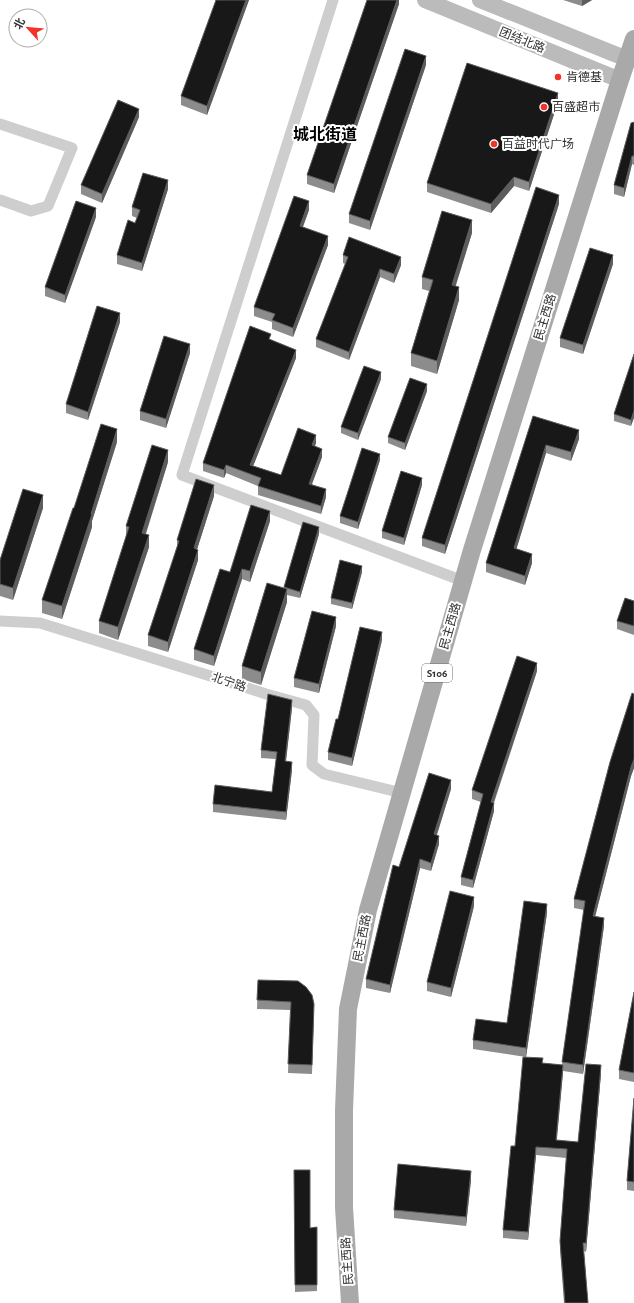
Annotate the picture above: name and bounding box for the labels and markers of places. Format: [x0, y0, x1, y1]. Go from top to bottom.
place label: 肯德基 [566, 70, 602, 83]
marker: 肯德基 [553, 72, 563, 82]
place label: 百盛超市 [552, 100, 600, 113]
marker: 百盛超市 [539, 102, 549, 112]
place label: 百益时代广场 [502, 137, 574, 150]
marker: 百益时代广场 [489, 139, 499, 149]

